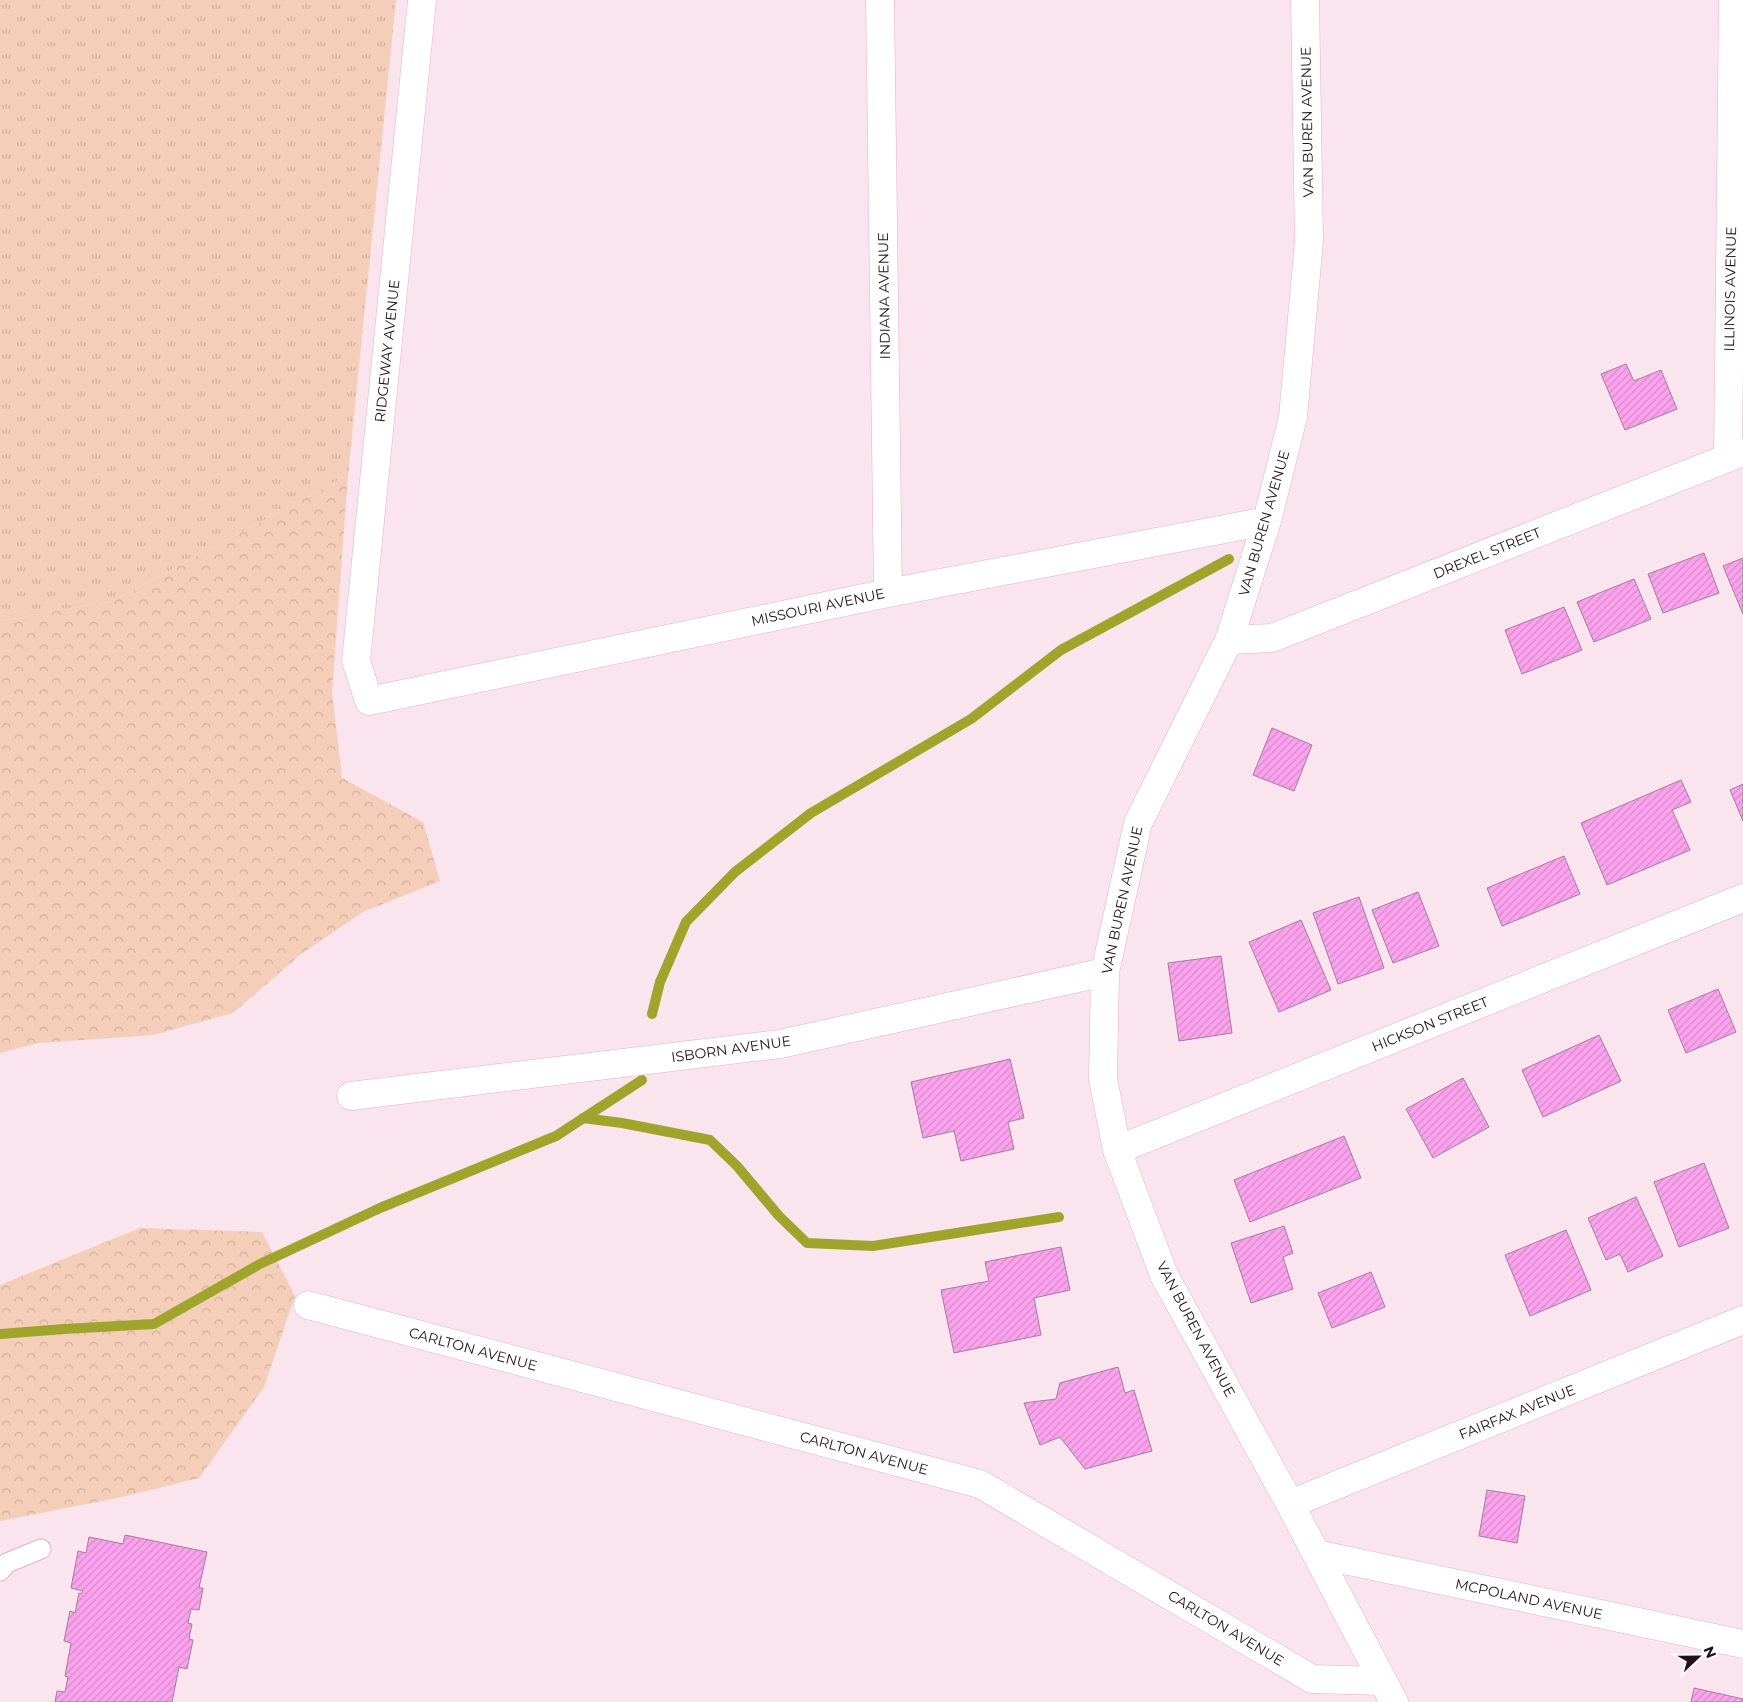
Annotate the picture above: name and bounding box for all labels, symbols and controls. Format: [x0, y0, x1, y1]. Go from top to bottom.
street label: VAN BUREN AVENUE [1297, 46, 1317, 198]
street label: ILLINOIS AVENUE [1720, 226, 1740, 352]
street label: INDIANA AVENUE [874, 232, 894, 360]
street label: RIDGEWAY AVENUE [371, 279, 403, 423]
street label: VAN BUREN AVENUE [1235, 448, 1293, 598]
street label: DREXEL STREET [1431, 523, 1543, 583]
street label: MISSOURI AVENUE [750, 584, 886, 630]
street label: VAN BUREN AVENUE [1098, 824, 1146, 976]
street label: HICKSON STREET [1369, 992, 1491, 1056]
street label: ISBORN AVENUE [670, 1032, 792, 1066]
street label: VAN BUREN AVENUE [1153, 1258, 1239, 1400]
street label: CARLTON AVENUE [407, 1323, 539, 1375]
street label: FAIRFAX AVENUE [1456, 1380, 1578, 1444]
street label: CARLTON AVENUE [798, 1427, 930, 1479]
street label: MCPOLAND AVENUE [1454, 1575, 1604, 1623]
street label: CARLTON AVENUE [1165, 1586, 1287, 1670]
north arrow [1673, 1632, 1723, 1682]
text: N [1700, 1644, 1721, 1661]

